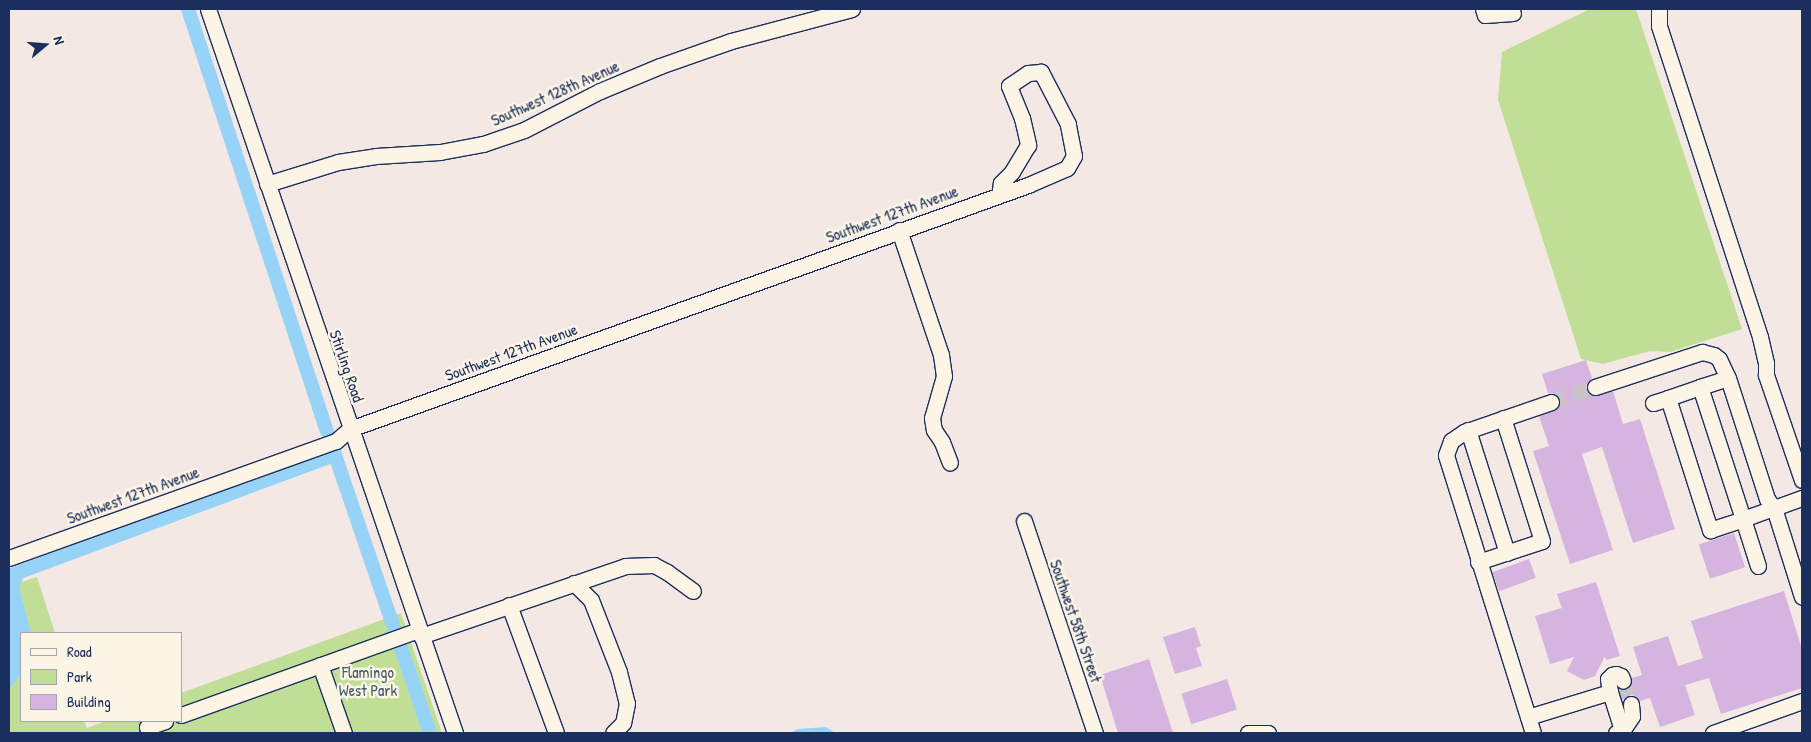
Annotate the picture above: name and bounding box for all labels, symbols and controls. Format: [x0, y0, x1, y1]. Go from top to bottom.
north arrow [20, 20, 70, 70]
text: N [50, 34, 70, 47]
street label: Southwest 128th Avenue [488, 56, 622, 130]
street label: Southwest 127th Avenue [823, 181, 961, 247]
street label: Southwest 127th Avenue [442, 319, 580, 385]
street label: Stirling Road [326, 328, 368, 404]
street label: Southwest 127th Avenue [64, 462, 202, 528]
street label: Southwest 58th Street [1046, 557, 1106, 685]
legend [20, 632, 182, 722]
text: Road [67, 641, 92, 662]
park label: Flamingo West Park [339, 662, 397, 700]
text: Park [67, 666, 92, 687]
text: Building [67, 691, 111, 712]

